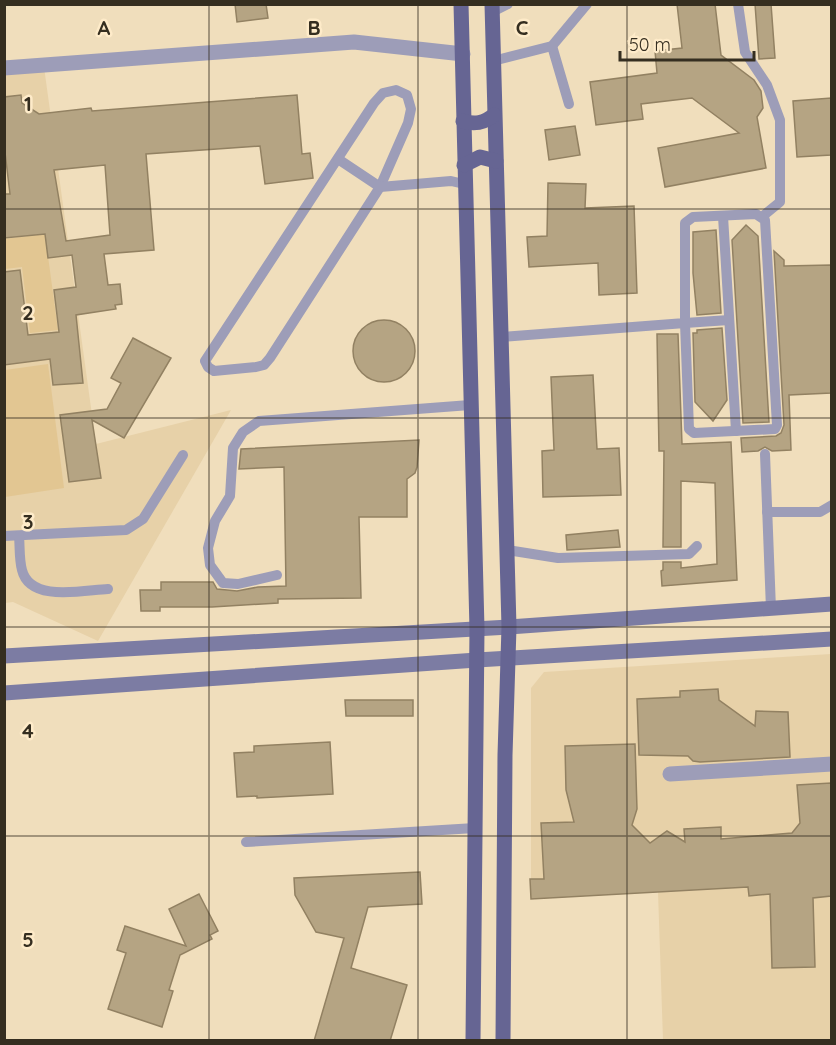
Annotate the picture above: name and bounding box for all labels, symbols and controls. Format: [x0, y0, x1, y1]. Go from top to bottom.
text: A [98, 15, 111, 40]
text: B [307, 15, 321, 40]
text: C [516, 15, 529, 40]
scale bar [620, 24, 754, 62]
text: 50 m [629, 33, 671, 56]
text: 1 [24, 91, 32, 116]
text: 2 [22, 300, 34, 325]
text: 3 [23, 509, 33, 534]
text: 4 [22, 718, 34, 743]
text: 5 [22, 927, 34, 952]

